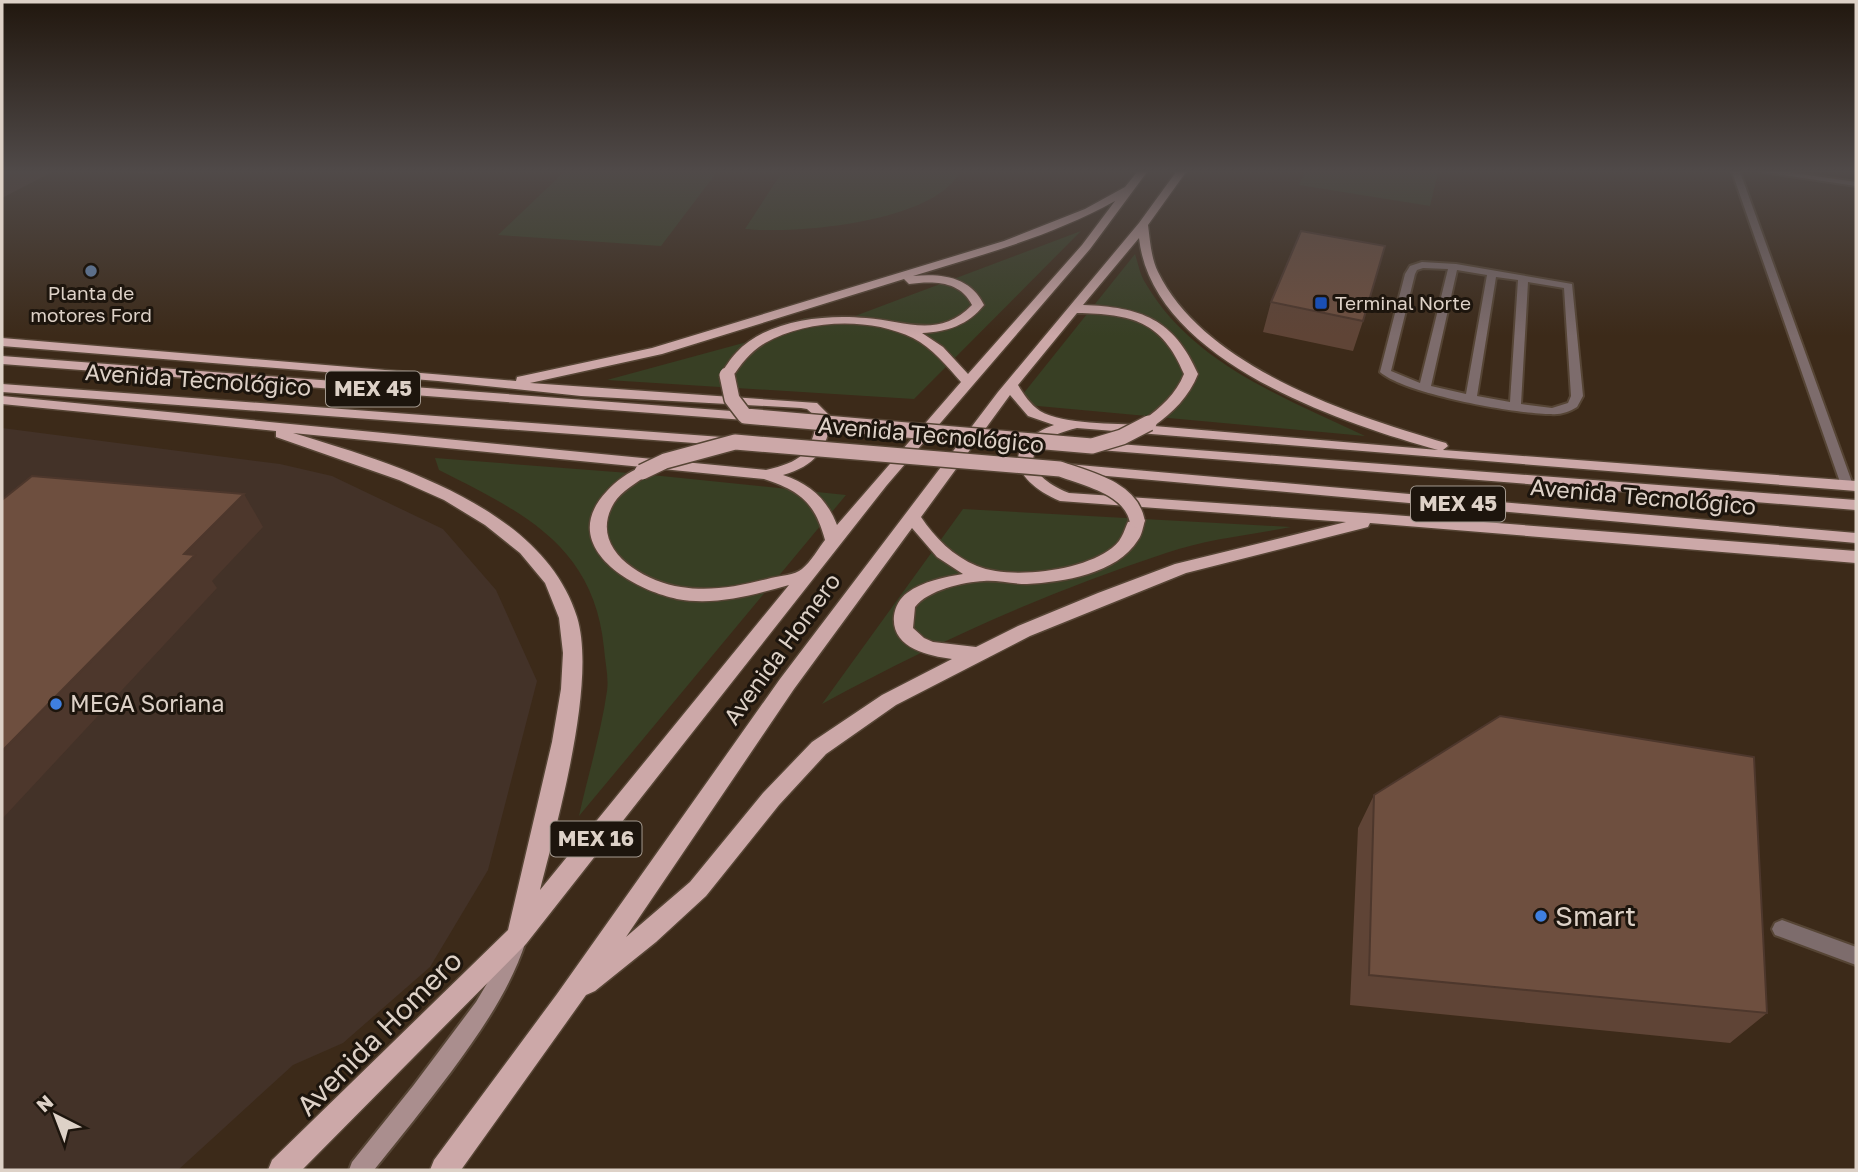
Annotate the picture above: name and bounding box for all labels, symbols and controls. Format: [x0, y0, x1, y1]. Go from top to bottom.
marker: Planta de motores Ford [83, 263, 99, 279]
place label: Planta de motores Ford [30, 281, 152, 326]
place label: Terminal Norte [1335, 291, 1471, 314]
marker: Terminal Norte [1313, 295, 1329, 311]
street label: Avenida Tecnológico [84, 357, 312, 401]
road number: MEX 45 [326, 372, 420, 406]
street label: Avenida Tecnológico [817, 410, 1045, 458]
street label: Avenida Tecnológico [1529, 472, 1757, 520]
road number: MEX 45 [1411, 486, 1505, 522]
street label: Avenida Homero [717, 567, 846, 730]
place label: MEGA Soriana [70, 689, 224, 717]
marker: MEGA Soriana [48, 696, 64, 712]
road number: MEX 16 [550, 822, 642, 856]
place label: Smart [1555, 899, 1636, 932]
marker: Smart [1533, 908, 1549, 924]
street label: Avenida Homero [289, 943, 468, 1122]
north arrow [21, 1081, 91, 1151]
text: N [31, 1090, 57, 1116]

